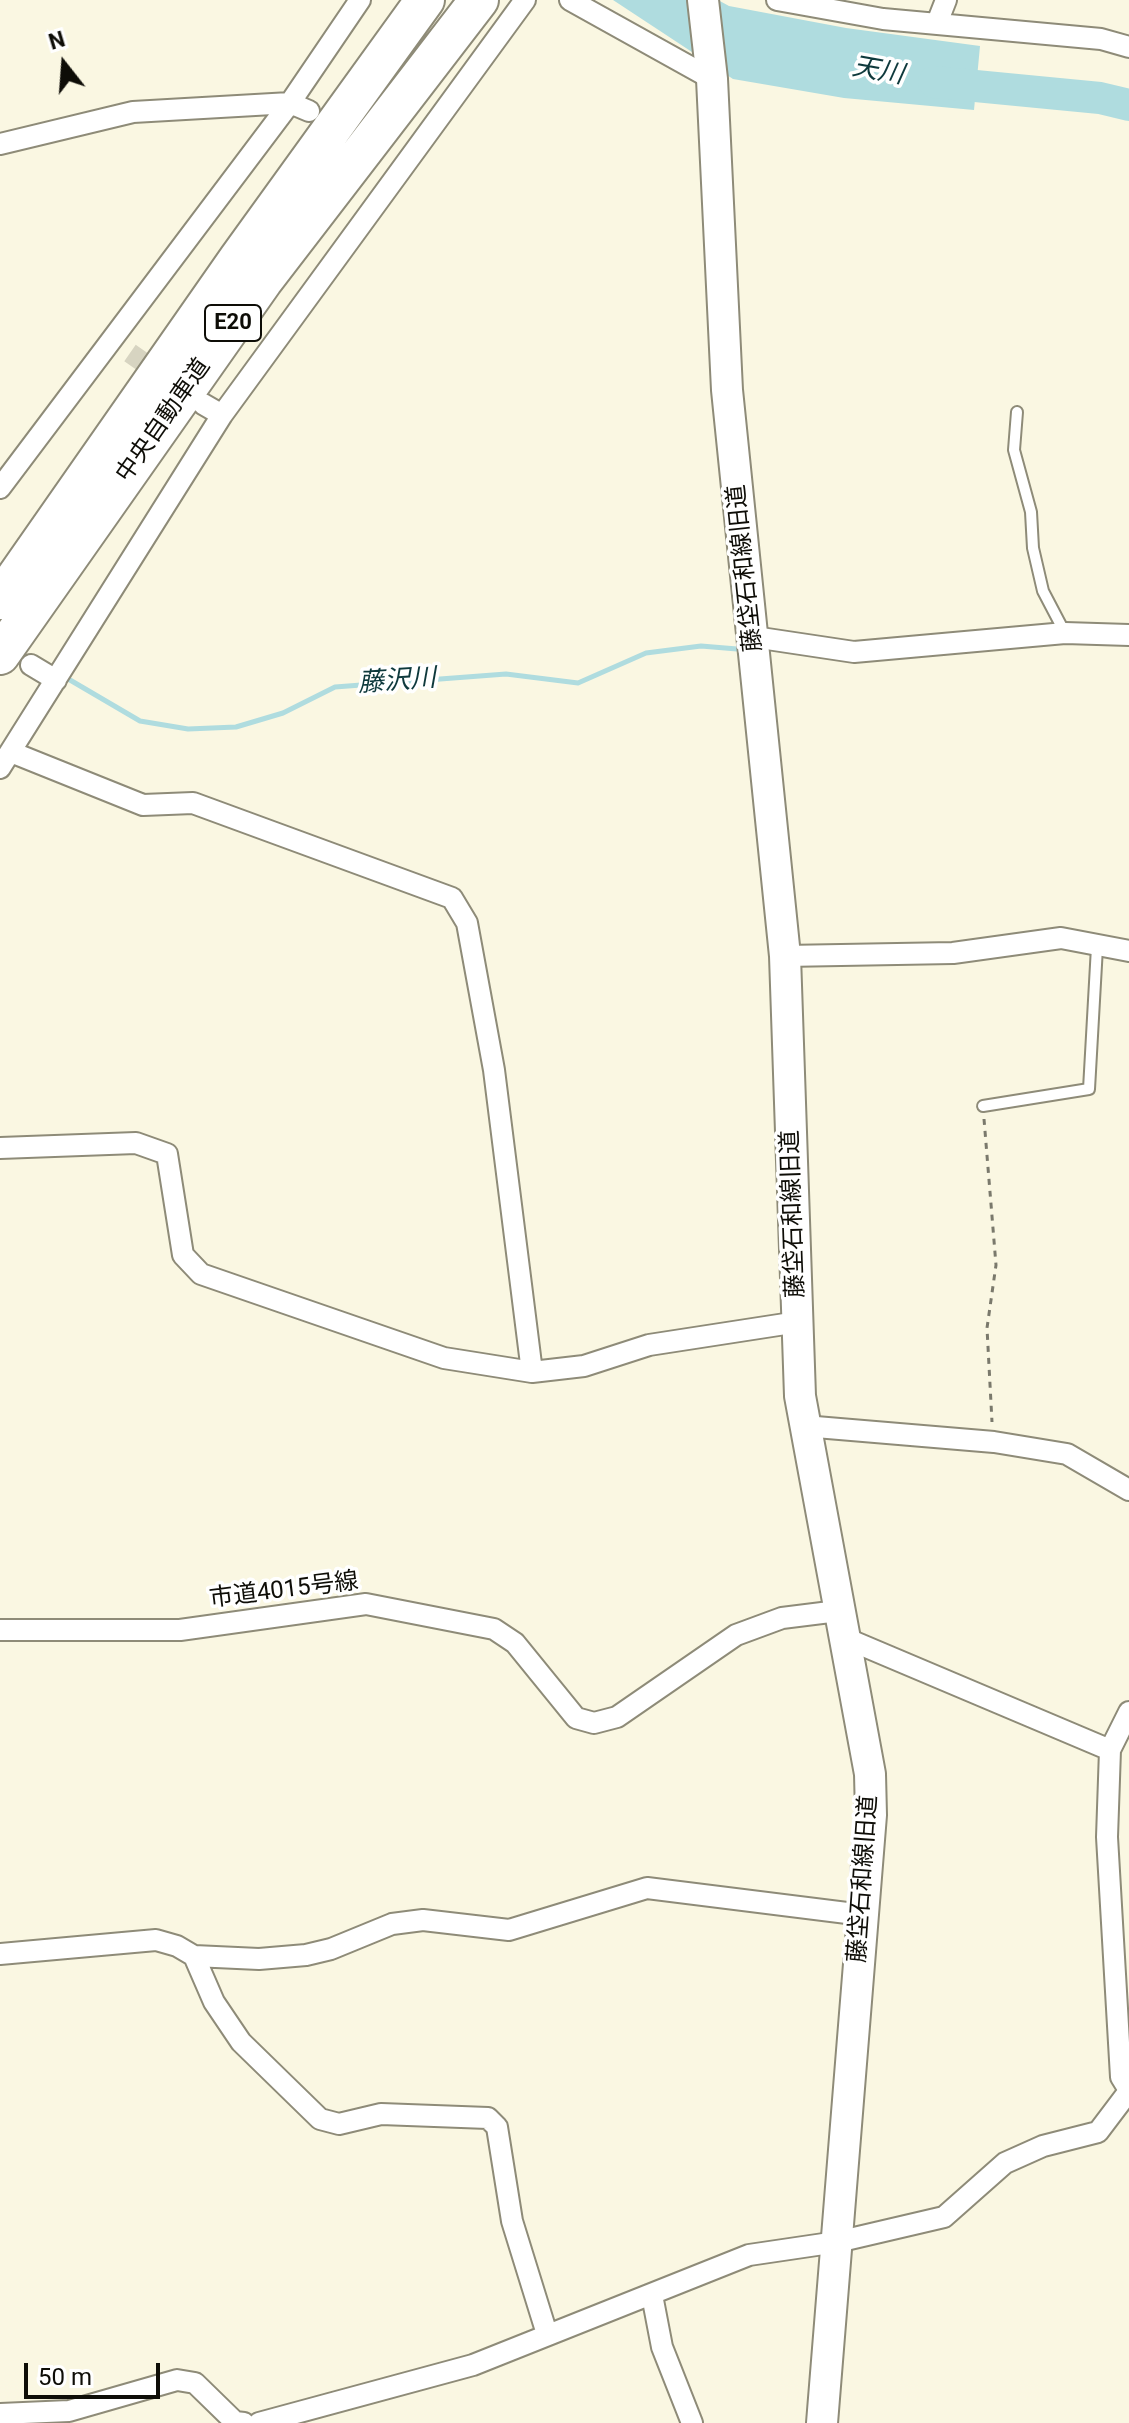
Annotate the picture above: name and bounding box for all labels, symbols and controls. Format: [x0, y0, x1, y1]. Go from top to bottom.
north arrow [24, 24, 104, 104]
text: N [46, 26, 68, 55]
water label: 天川 [850, 52, 906, 92]
road number: E20 [205, 305, 261, 341]
street label: 中央自動車道 [111, 354, 217, 488]
street label: 藤垈石和線旧道 [723, 483, 769, 653]
water label: 藤沢川 [357, 664, 437, 700]
street label: 藤垈石和線旧道 [777, 1130, 811, 1298]
street label: 市道4015号線 [208, 1568, 360, 1614]
street label: 藤垈石和線旧道 [844, 1794, 884, 1964]
scale bar [28, 2347, 164, 2397]
text: 50 m [38, 2363, 92, 2391]

